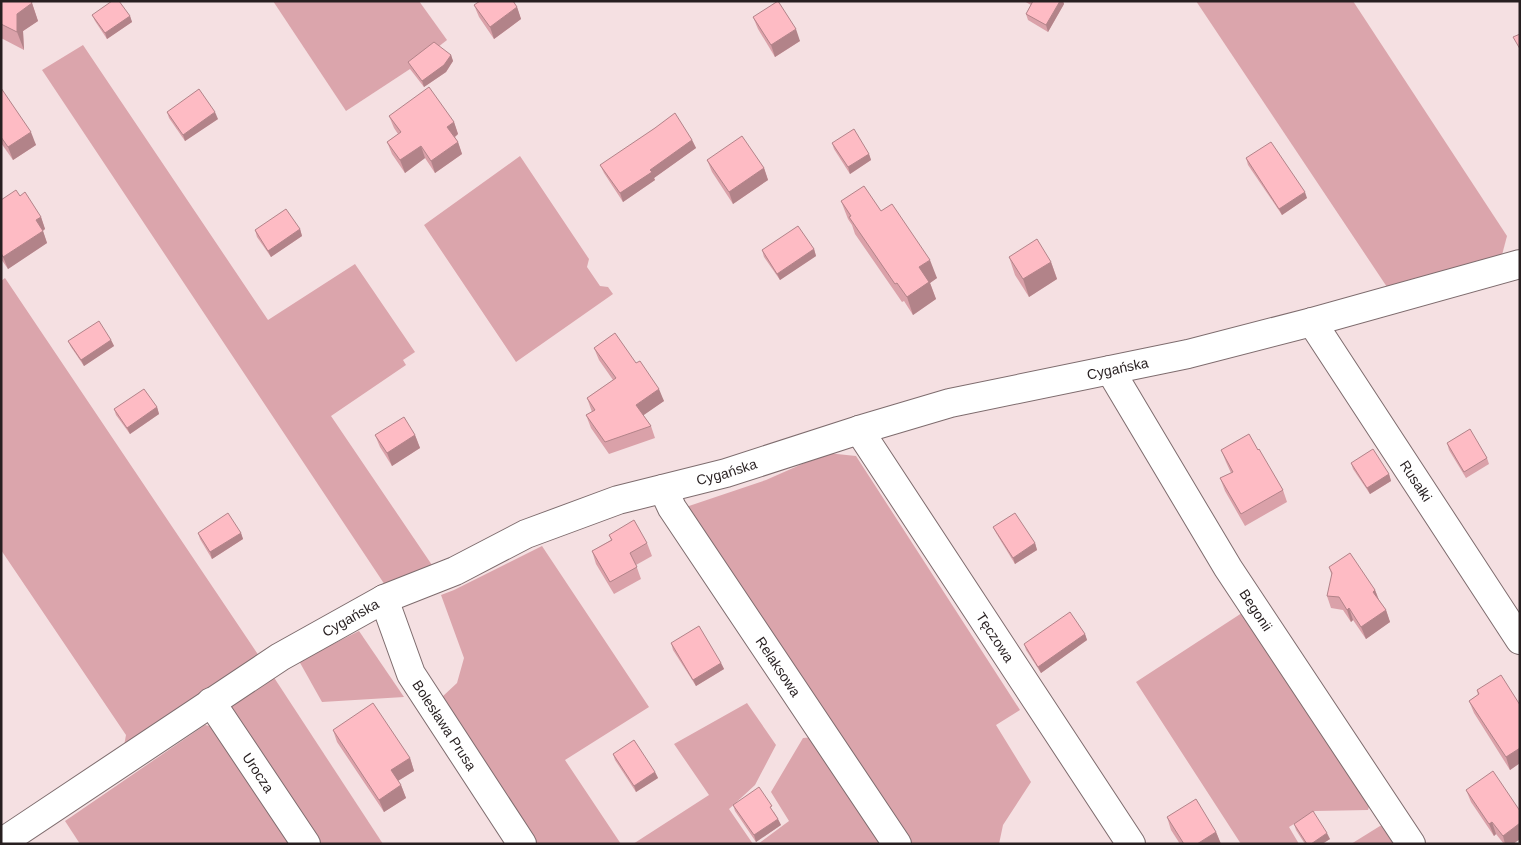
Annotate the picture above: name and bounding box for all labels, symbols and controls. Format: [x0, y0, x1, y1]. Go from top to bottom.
street label: Cygańska [1085, 354, 1150, 383]
street label: Cygańska [695, 455, 759, 488]
street label: Rusałki [1397, 457, 1435, 505]
street label: Begonii [1236, 586, 1276, 634]
street label: Cygańska [319, 595, 382, 640]
street label: Tęczowa [973, 609, 1017, 665]
street label: Relaksowa [753, 634, 804, 700]
street label: Bolesława Prusa [409, 677, 480, 774]
street label: Urocza [239, 750, 277, 796]

